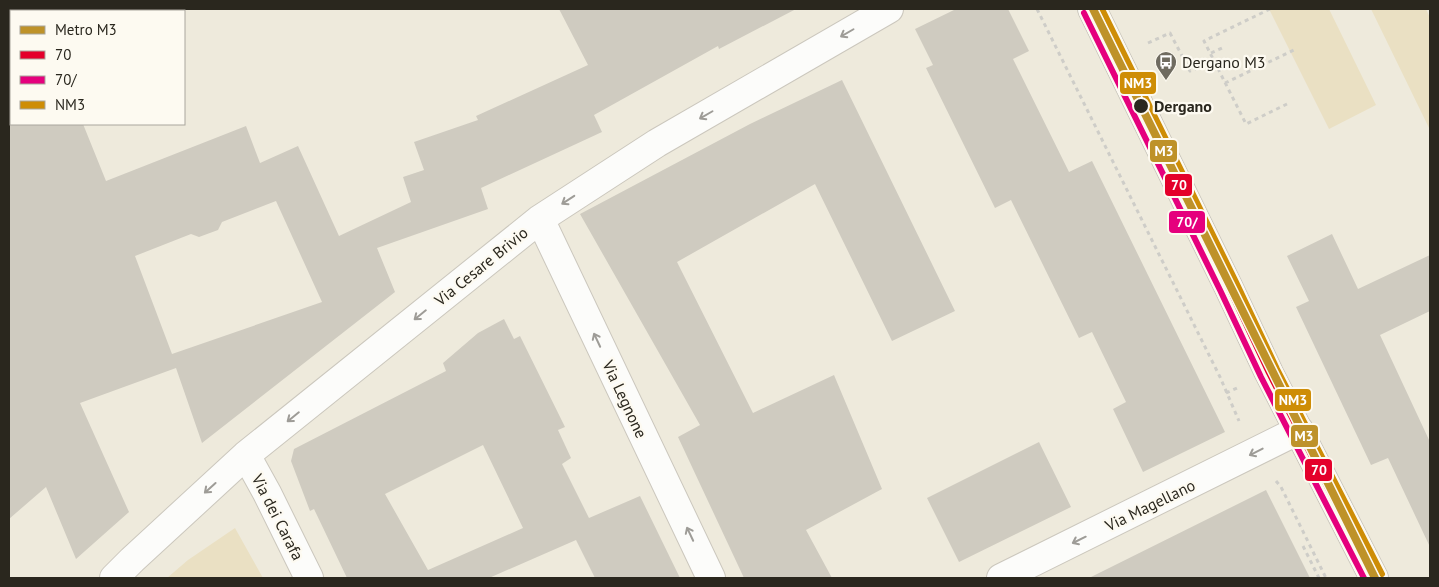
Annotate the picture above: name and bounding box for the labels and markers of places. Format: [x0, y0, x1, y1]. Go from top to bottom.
bus stop icon: Dergano M3 [1154, 50, 1178, 81]
place label: Dergano M3 [1182, 52, 1266, 72]
place label: Dergano [1154, 96, 1212, 116]
marker: Dergano [1132, 97, 1150, 115]

